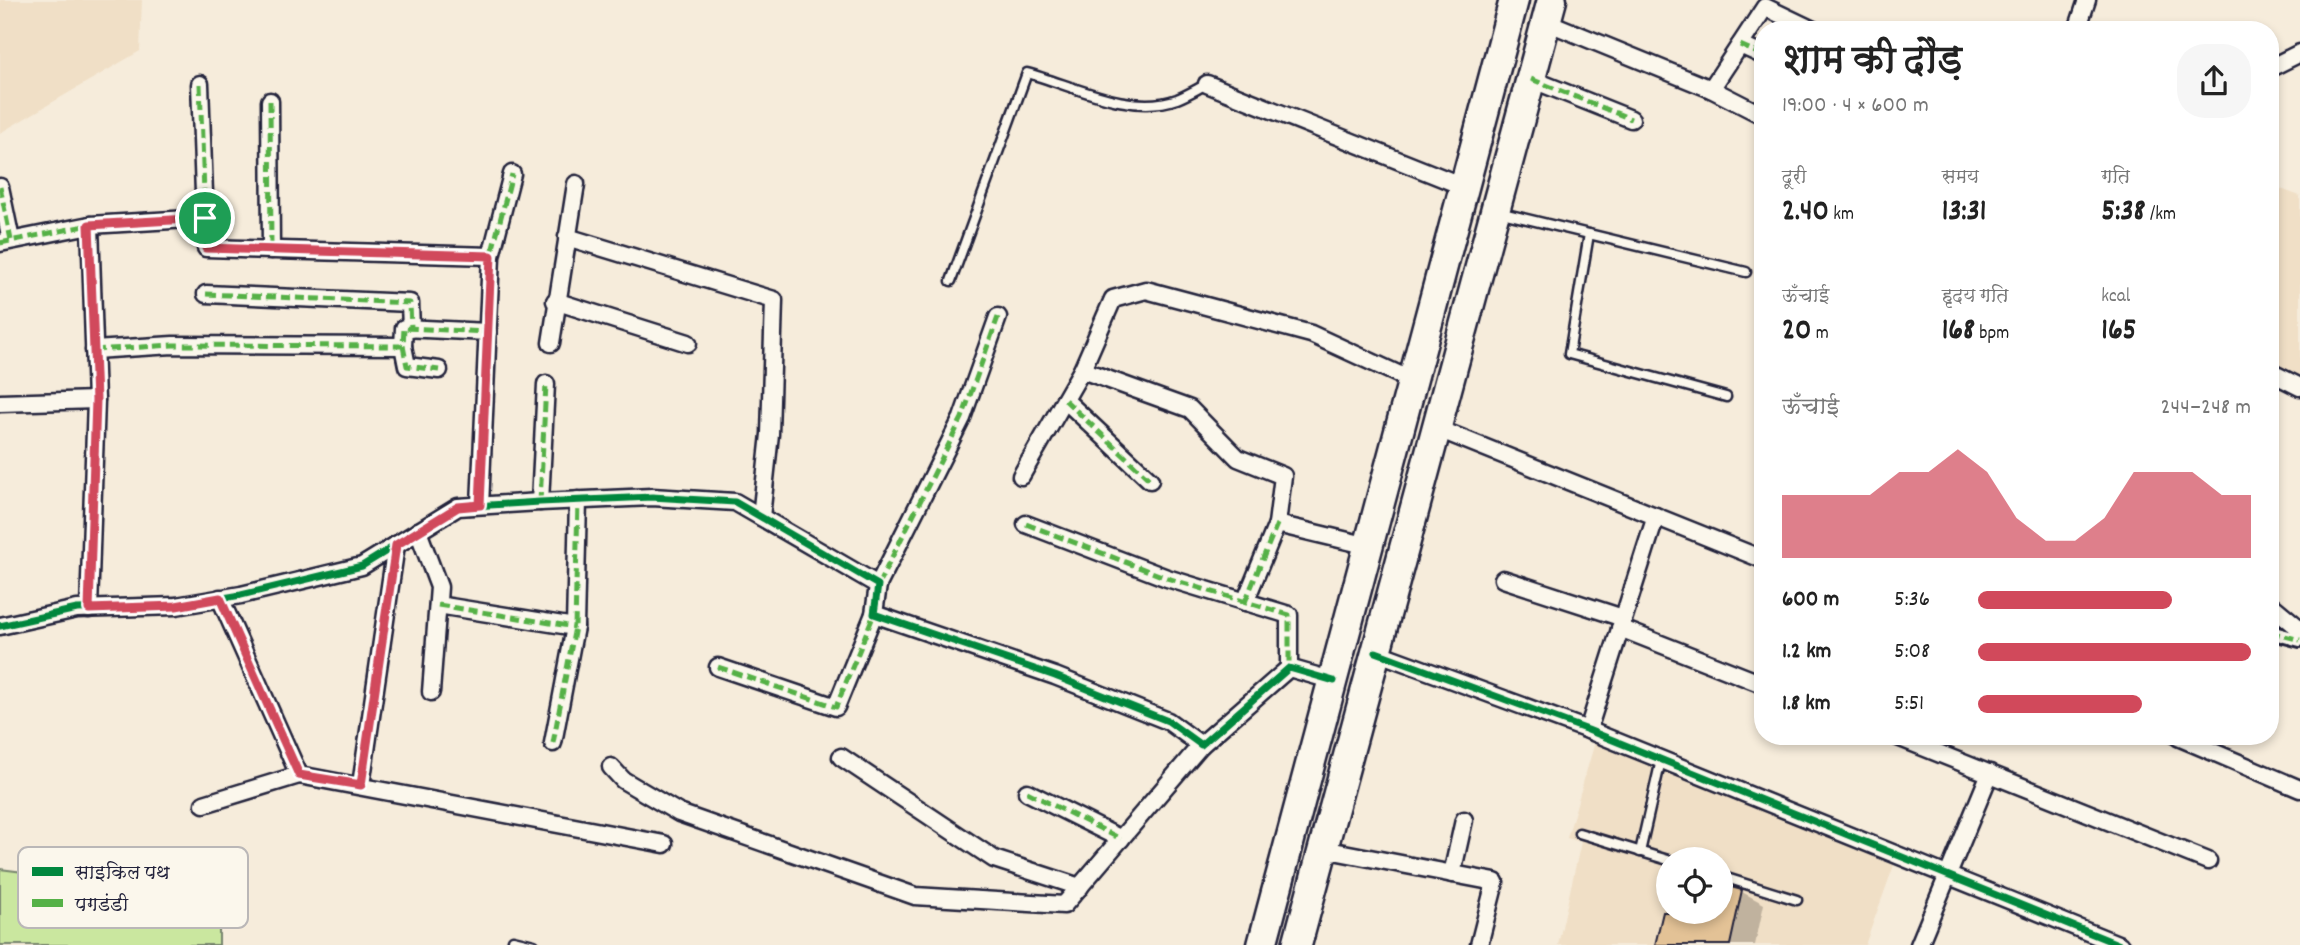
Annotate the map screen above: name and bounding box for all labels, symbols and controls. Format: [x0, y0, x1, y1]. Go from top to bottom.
text: शाम की दौड़ [1782, 36, 1962, 91]
button: share [2177, 44, 2251, 118]
text: 19:00 · 4 × 600 m [1782, 90, 1929, 123]
text: दूरी [1782, 165, 1807, 192]
text: समय [1942, 165, 1979, 192]
text: गति [2101, 165, 2130, 192]
pin [175, 188, 235, 248]
text: 2.40 [1782, 192, 1829, 235]
text: 13:31 [1942, 192, 1986, 235]
text: 5:38 [2101, 192, 2146, 235]
icon: arrive [186, 199, 224, 237]
text: km [1829, 202, 1854, 229]
text: /km [2146, 202, 2176, 229]
text: ऊँचाई [1782, 284, 1830, 311]
text: हृदय गति [1942, 284, 2008, 311]
text: kcal [2101, 284, 2130, 311]
text: 20 [1782, 311, 1811, 354]
text: 168 [1942, 311, 1975, 354]
text: 165 [2101, 311, 2137, 354]
text: m [1811, 321, 1829, 348]
text: bpm [1975, 321, 2009, 348]
text: ऊँचाई [1782, 392, 1840, 425]
text: 244–248 m [2161, 392, 2251, 425]
text: 600 m [1782, 584, 1839, 617]
text: 5:36 [1894, 584, 1930, 617]
text: 1.2 km [1782, 636, 1831, 669]
text: 5:08 [1894, 636, 1930, 669]
text: 1.8 km [1782, 688, 1831, 721]
text: 5:51 [1894, 688, 1924, 721]
legend [18, 847, 248, 928]
map controls [1656, 847, 1733, 924]
button: locate [1656, 847, 1733, 924]
text: साइकिल पथ [74, 861, 170, 888]
text: पगडंडी [74, 893, 128, 920]

